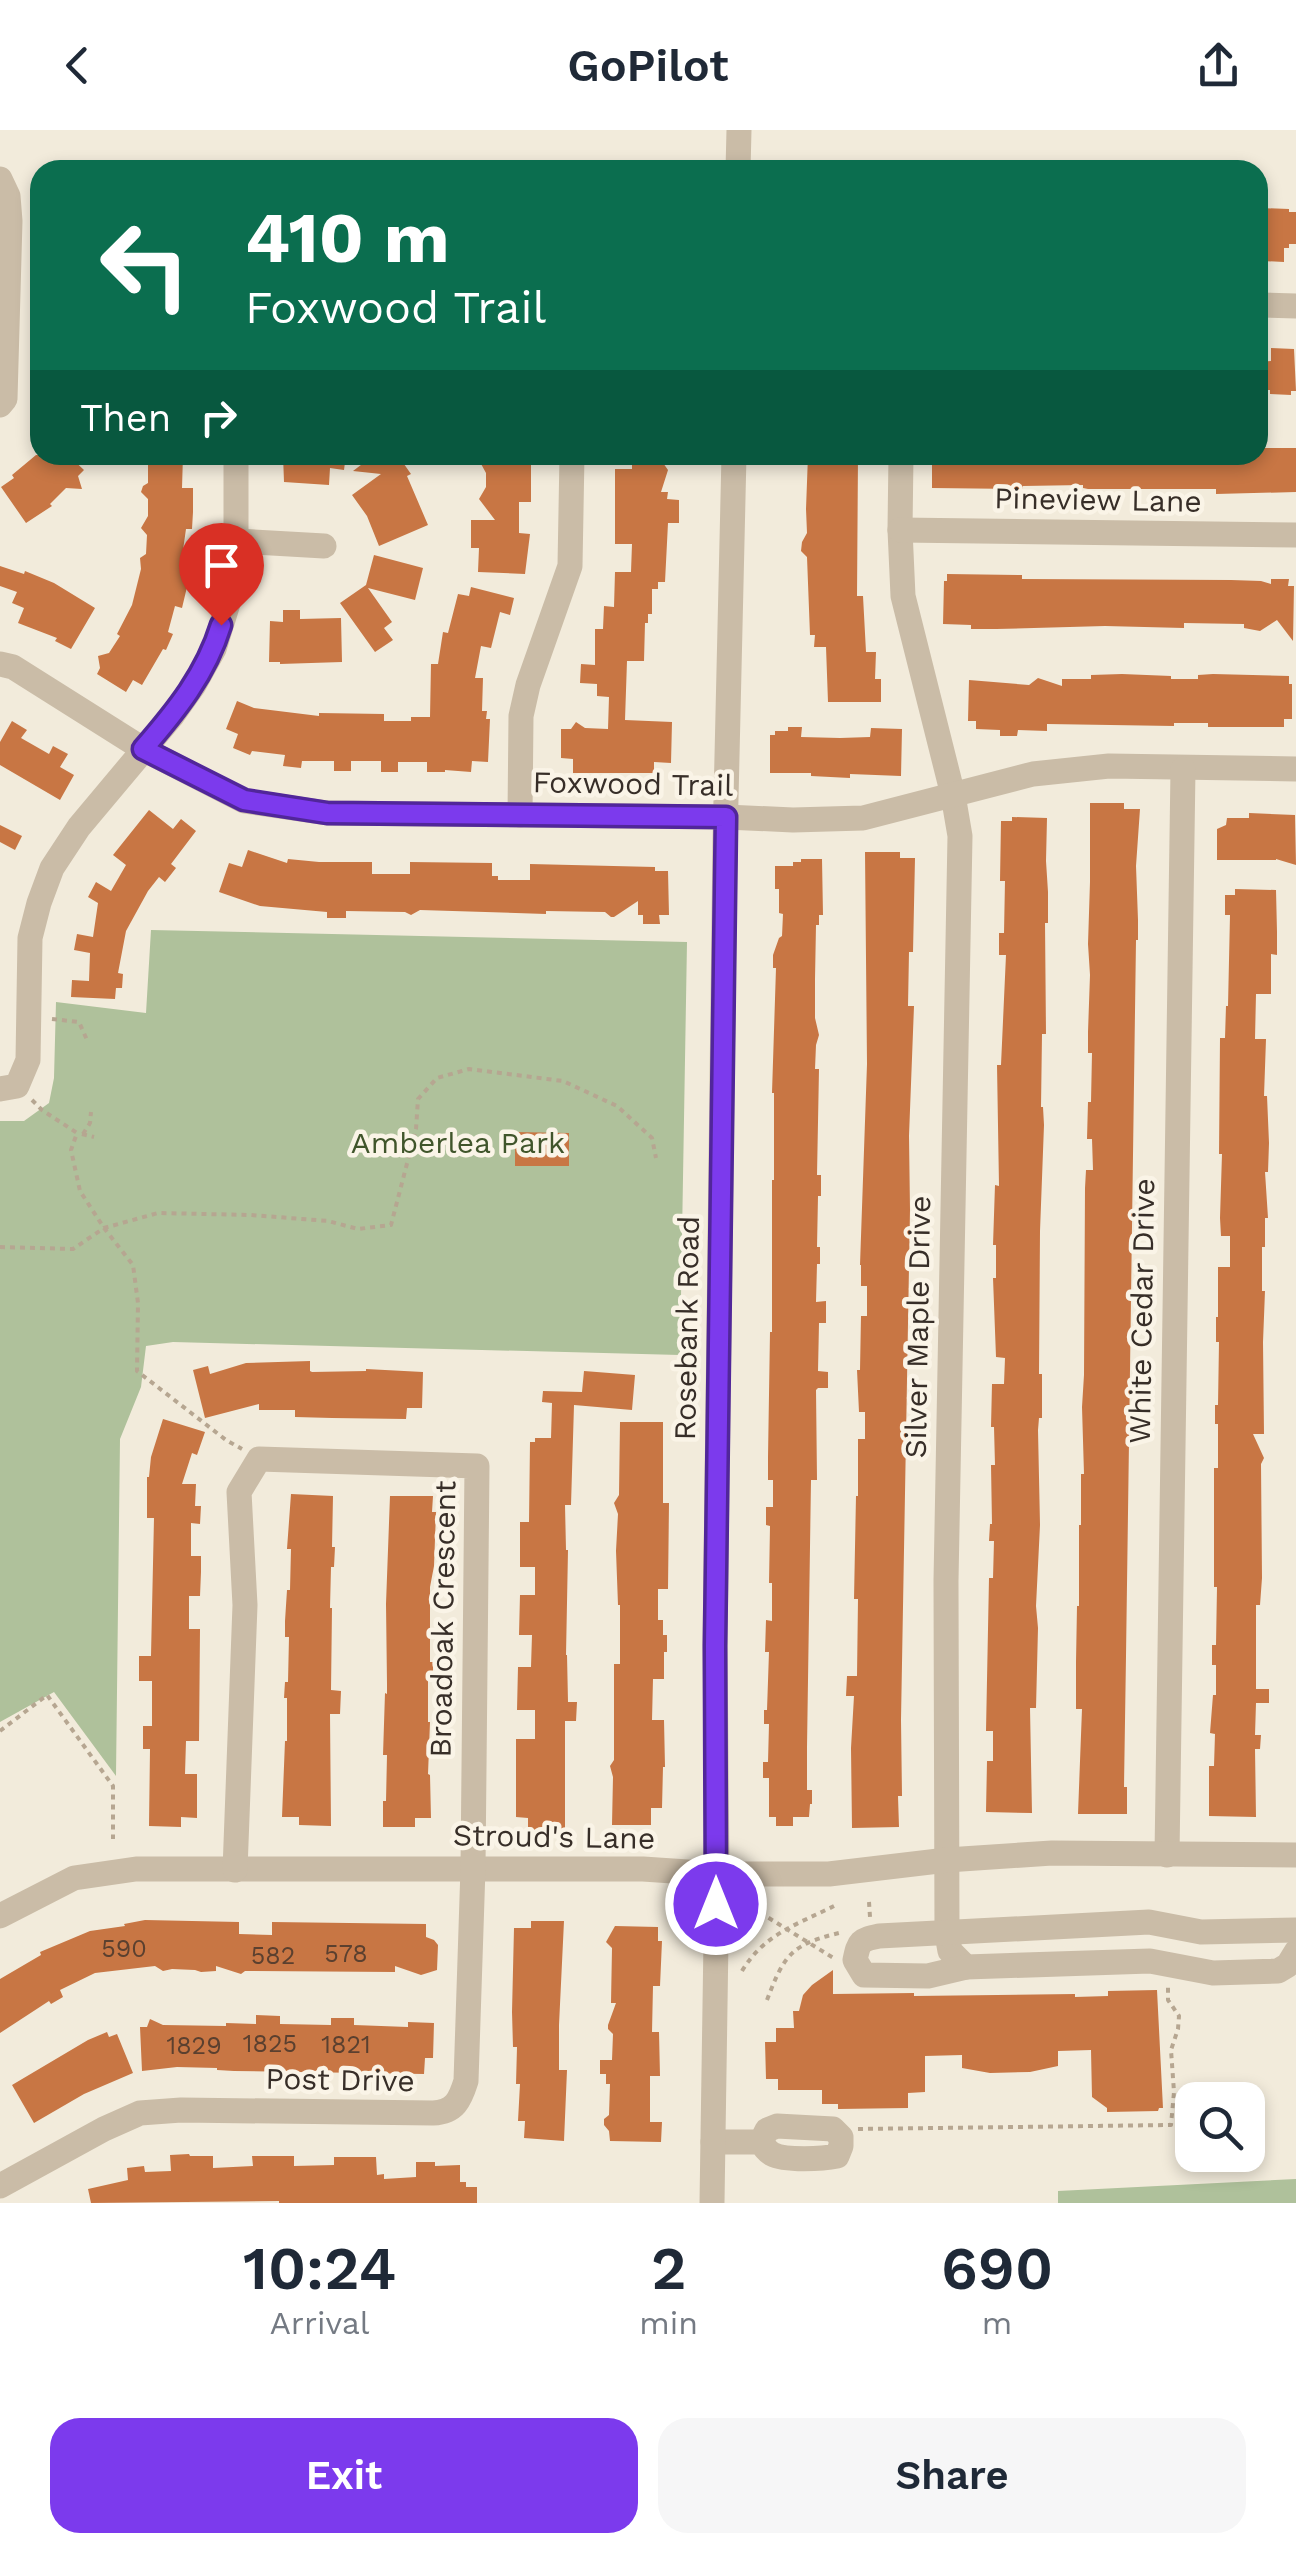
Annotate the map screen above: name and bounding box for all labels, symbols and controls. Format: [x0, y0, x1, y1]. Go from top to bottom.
icon: back [50, 38, 105, 93]
icon: share [1191, 38, 1246, 93]
text: GoPilot [567, 39, 729, 92]
text: 410 m [245, 197, 450, 279]
icon: left [80, 200, 210, 330]
text: Foxwood Trail [245, 281, 546, 334]
icon: right [191, 390, 246, 445]
text: Then [80, 396, 171, 440]
street label: Pineview Lane [994, 480, 1202, 519]
pin [179, 523, 264, 626]
icon: arrive [194, 538, 249, 593]
street label: Foxwood Trail [532, 764, 734, 803]
park label: Amberlea Park [351, 1125, 565, 1160]
street label: White Cedar Drive [1122, 1178, 1161, 1444]
street label: Silver Maple Drive [898, 1195, 937, 1459]
street label: Rosebank Road [667, 1215, 706, 1441]
street label: Broadoak Crescent [423, 1480, 462, 1758]
street label: Stroud's Lane [453, 1817, 655, 1856]
position arrow [664, 1852, 768, 1956]
house number: 590 [101, 1934, 147, 1963]
house number: 578 [324, 1939, 368, 1968]
house number: 582 [251, 1941, 295, 1970]
house number: 1825 [243, 2029, 297, 2058]
house number: 1821 [321, 2030, 371, 2059]
house number: 1829 [166, 2031, 222, 2060]
street label: Post Drive [265, 2061, 415, 2098]
map controls [1175, 2082, 1265, 2172]
button: search [1175, 2082, 1265, 2172]
text: 10:24 [243, 2233, 396, 2304]
text: 2 [651, 2233, 686, 2304]
text: 690 [941, 2233, 1053, 2304]
text: Arrival [270, 2304, 370, 2342]
text: min [639, 2304, 698, 2342]
text: m [982, 2304, 1012, 2342]
button: Exit [50, 2418, 638, 2533]
button: Share [658, 2418, 1246, 2533]

